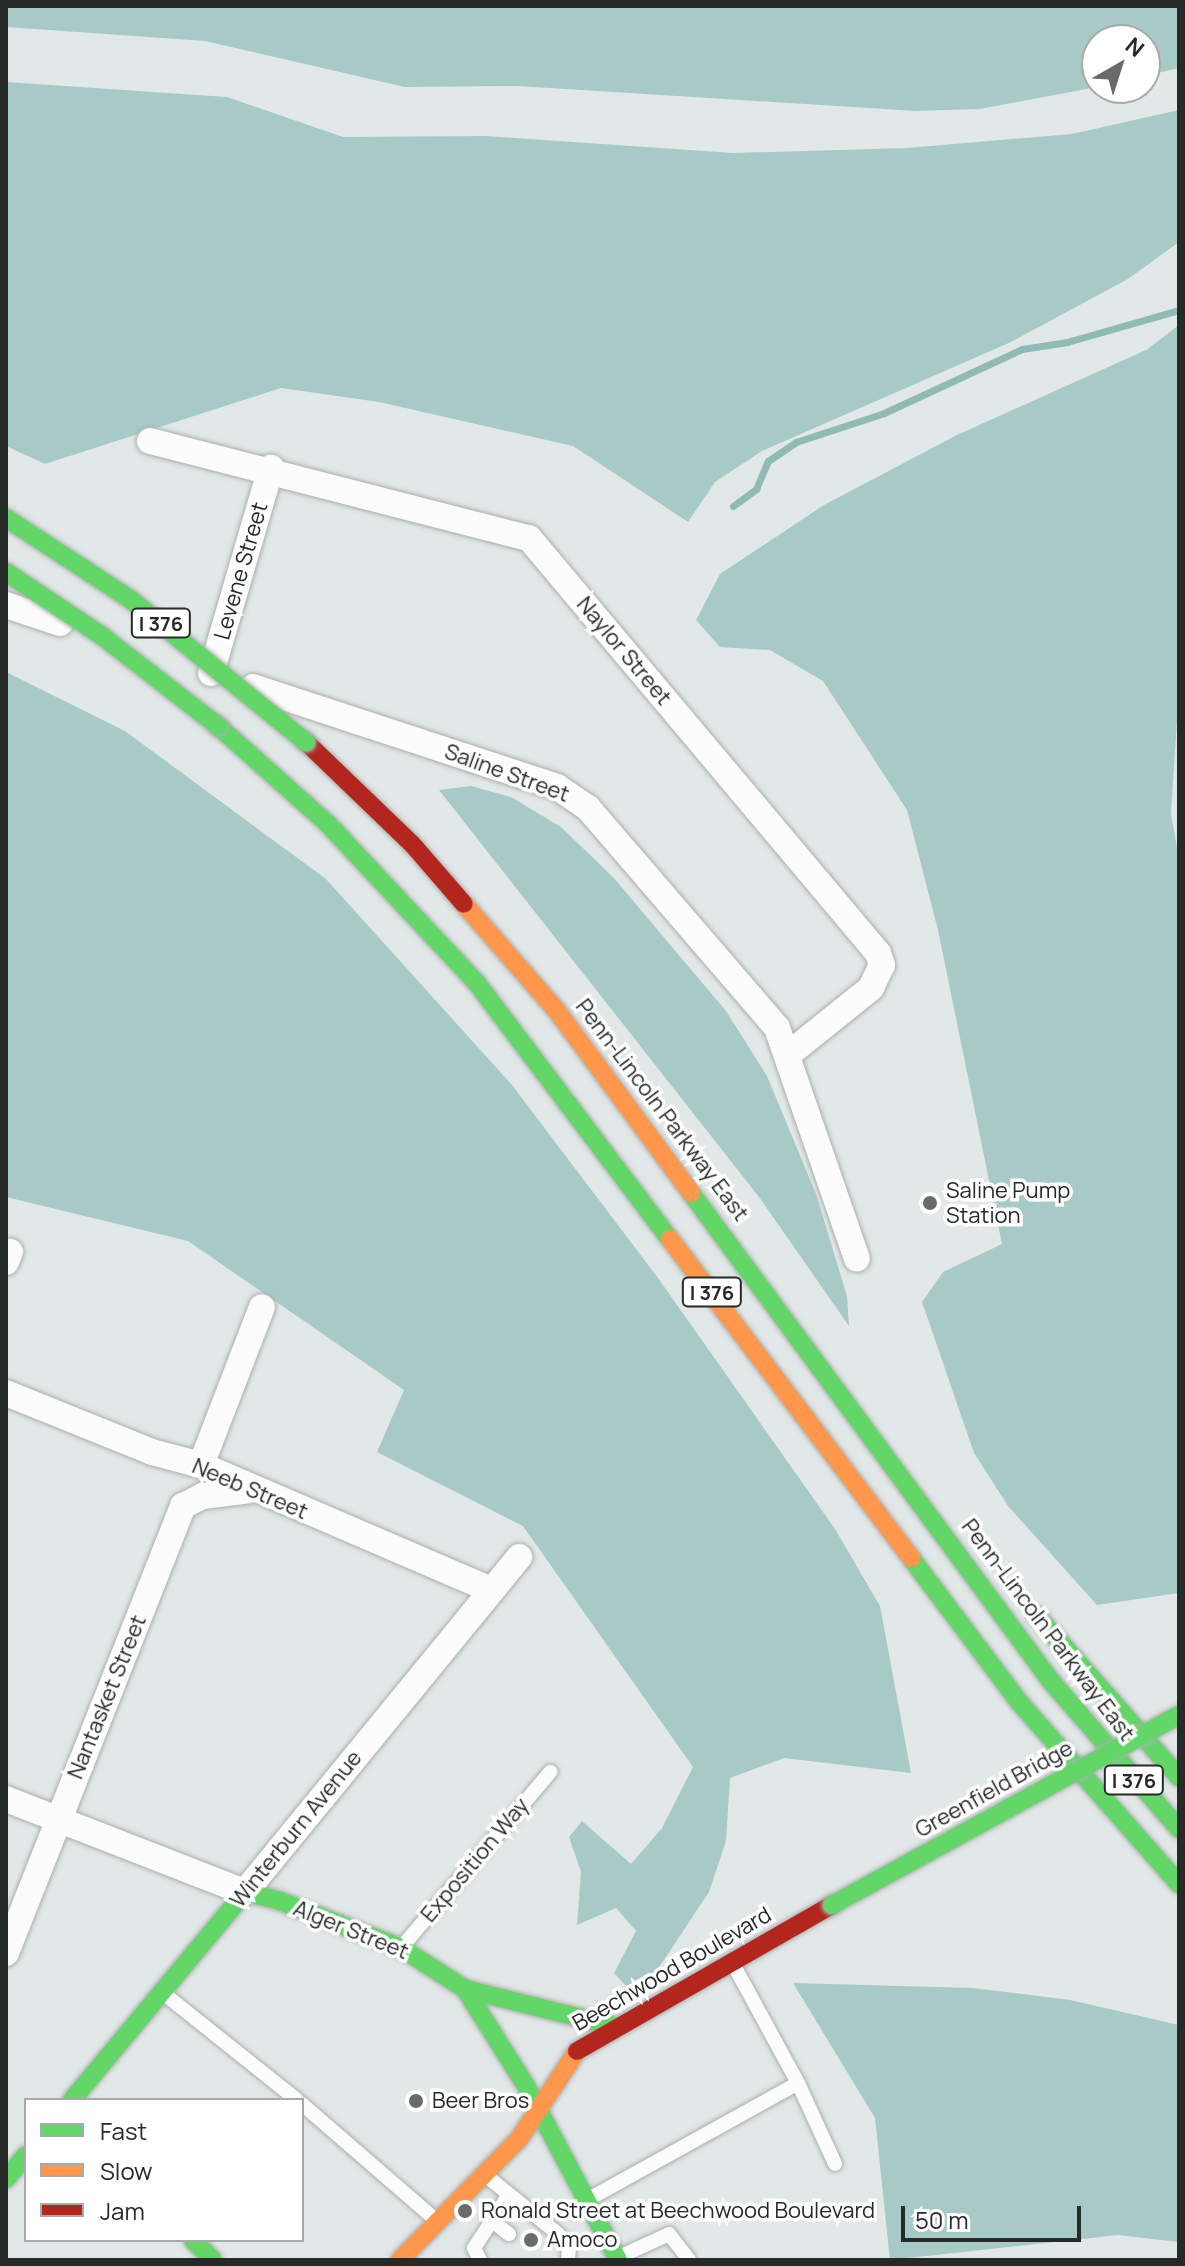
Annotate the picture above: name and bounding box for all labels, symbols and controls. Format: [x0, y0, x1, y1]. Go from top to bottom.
north arrow [1081, 24, 1161, 104]
text: N [1119, 30, 1150, 64]
street label: Levene Street [209, 499, 273, 643]
street label: Naylor Street [571, 591, 677, 711]
road number: I 376 [129, 607, 193, 639]
street label: Saline Street [441, 738, 573, 808]
street label: Penn-Lincoln Parkway East [570, 994, 754, 1226]
place label: Saline Pump Station [946, 1177, 1070, 1228]
marker: Saline Pump Station [921, 1194, 939, 1212]
road number: I 376 [680, 1276, 744, 1308]
street label: Neeb Street [188, 1453, 312, 1525]
street label: Penn-Lincoln Parkway East [956, 1514, 1140, 1746]
street label: Nantasket Street [62, 1611, 152, 1783]
street label: Greenfield Bridge [911, 1735, 1077, 1843]
street label: Winterburn Avenue [225, 1745, 367, 1913]
road number: I 376 [1102, 1764, 1166, 1796]
street label: Exposition Way [415, 1793, 535, 1927]
street label: Alger Street [290, 1895, 412, 1965]
street label: Beechwood Boulevard [568, 1901, 776, 2037]
place label: Beer Bros [432, 2088, 529, 2114]
marker: Beer Bros [407, 2092, 425, 2110]
legend [24, 2098, 304, 2242]
text: Fast [100, 2114, 147, 2147]
text: Slow [100, 2154, 153, 2187]
scale bar [905, 2190, 1085, 2240]
text: Jam [100, 2194, 145, 2227]
place label: Ronald Street at Beechwood Boulevard [481, 2198, 875, 2224]
marker: Ronald Street at Beechwood Boulevard [456, 2202, 474, 2220]
text: 50 m [915, 2203, 969, 2236]
place label: Amoco [547, 2227, 617, 2253]
marker: Amoco [522, 2231, 540, 2249]

